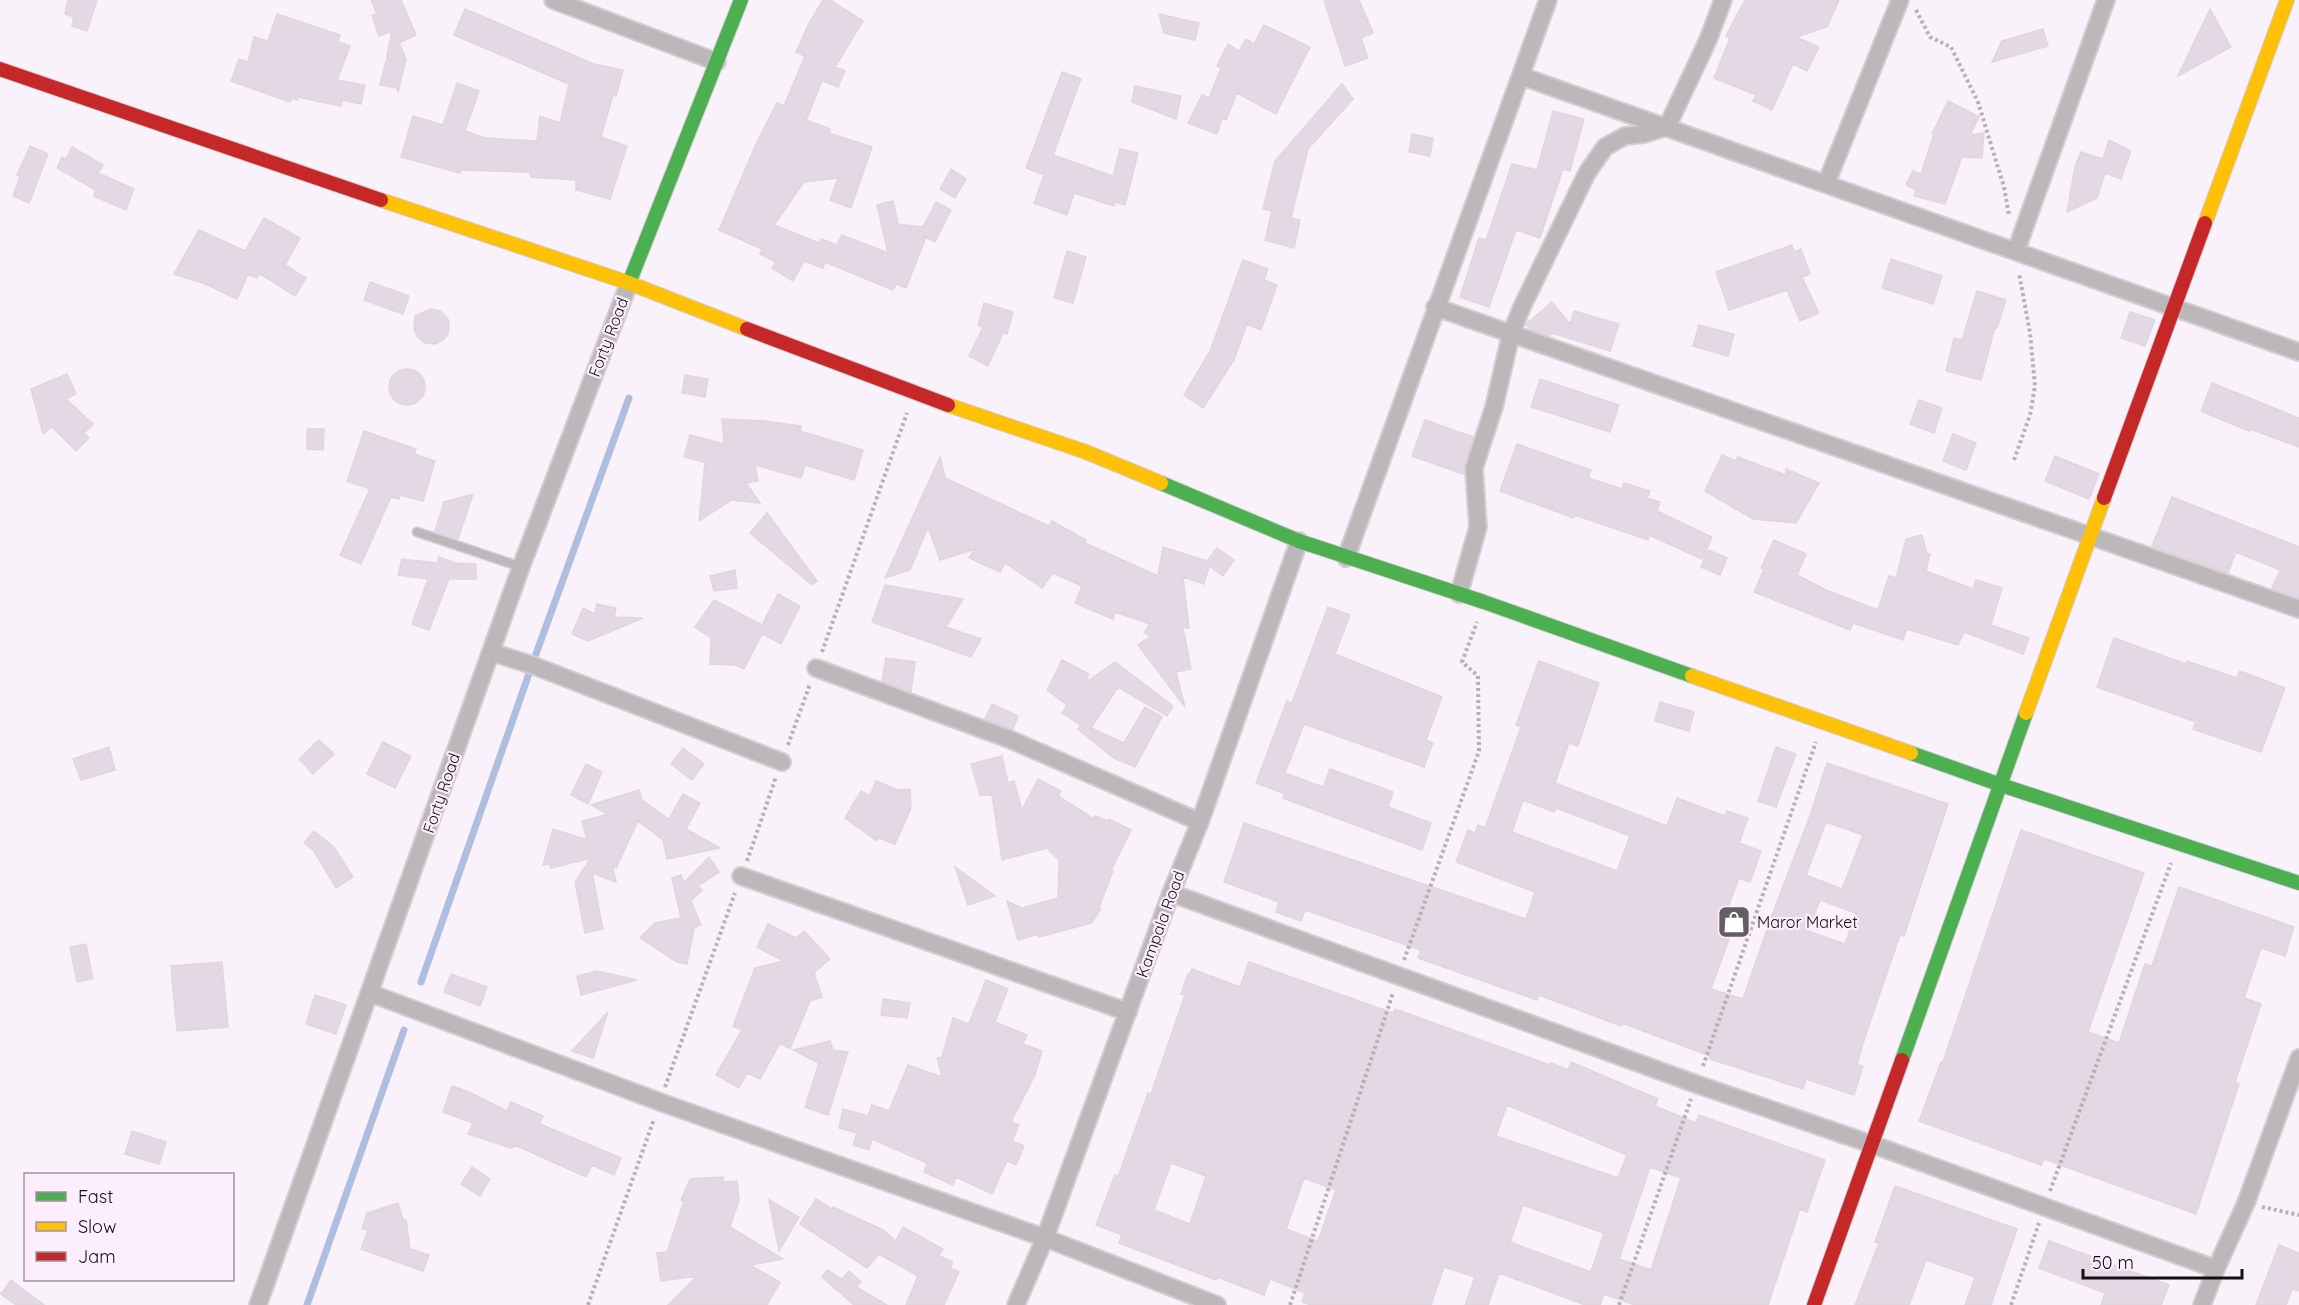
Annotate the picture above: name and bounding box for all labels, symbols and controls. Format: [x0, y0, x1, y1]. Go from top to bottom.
street label: Forty Road [584, 295, 632, 379]
street label: Forty Road [418, 750, 464, 836]
street label: Kampala Road [1131, 868, 1189, 980]
shop icon: Maror Market [1716, 904, 1752, 940]
place label: Maror Market [1757, 912, 1858, 932]
legend [24, 1173, 234, 1281]
text: Fast [78, 1185, 113, 1208]
text: Slow [78, 1215, 116, 1238]
scale bar [2083, 1242, 2242, 1280]
text: Jam [78, 1245, 116, 1268]
text: 50 m [2092, 1251, 2134, 1274]

